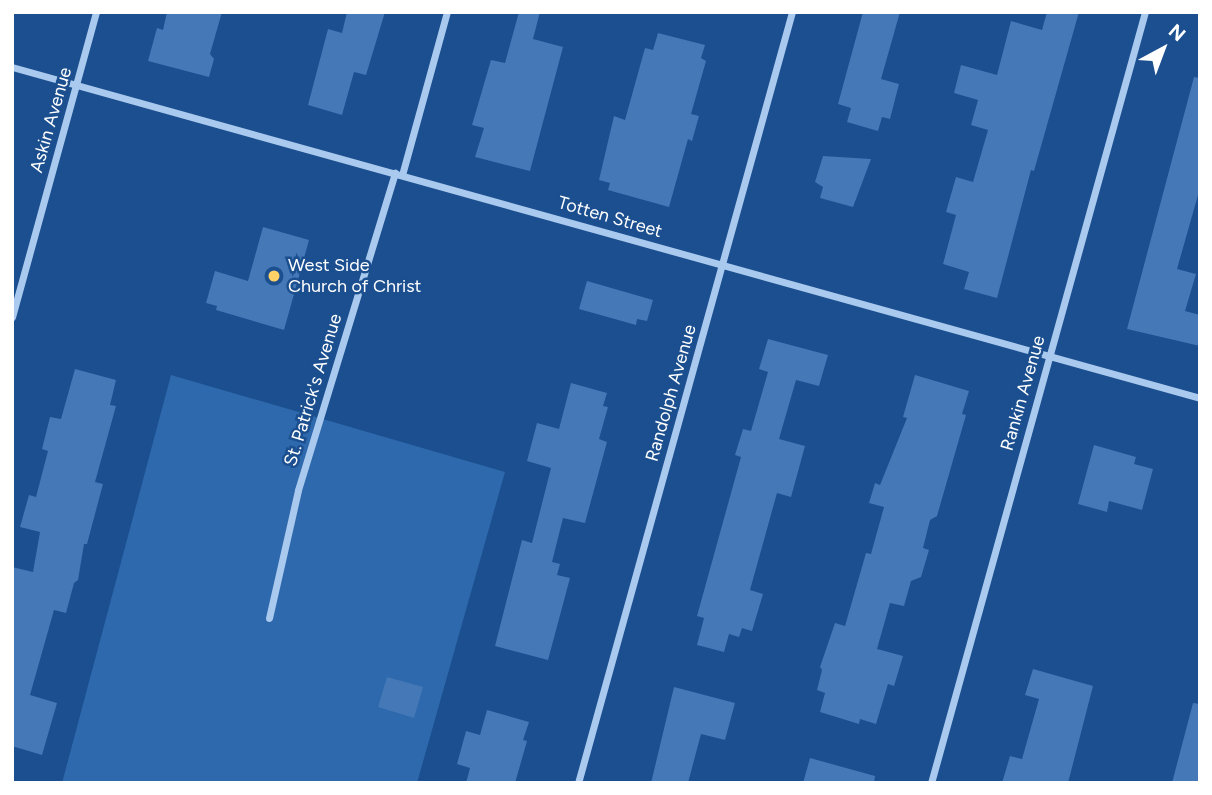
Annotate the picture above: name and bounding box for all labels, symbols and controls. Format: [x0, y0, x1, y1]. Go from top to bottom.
north arrow [1128, 14, 1198, 84]
text: N [1164, 19, 1190, 46]
street label: Askin Avenue [26, 65, 76, 175]
street label: Totten Street [555, 192, 665, 242]
place label: West Side Church of Christ [288, 255, 421, 298]
marker: West Side Church of Christ [266, 268, 282, 284]
street label: St. Patrick's Avenue [280, 311, 346, 469]
street label: Randolph Avenue [641, 322, 701, 464]
street label: Rankin Avenue [996, 333, 1050, 453]

